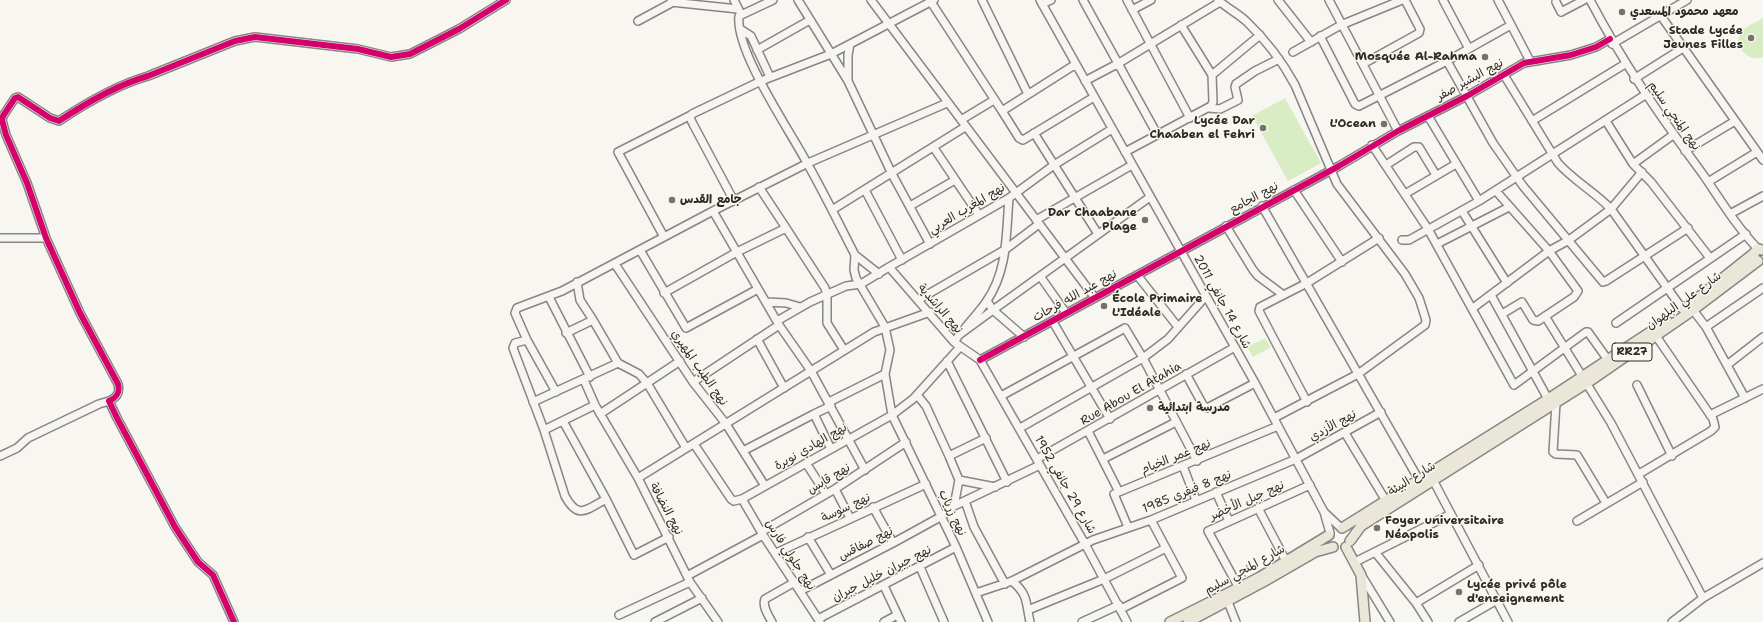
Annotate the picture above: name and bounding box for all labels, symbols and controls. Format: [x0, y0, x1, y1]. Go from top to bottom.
place label: معهد محمود المسعدي [1630, 5, 1739, 19]
marker: معهد محمود المسعدي [1617, 7, 1627, 17]
place label: Stade Lycée Jeunes Filles [1663, 24, 1743, 52]
marker: Stade Lycée Jeunes Filles [1746, 33, 1756, 43]
place label: Mosquée Al-Rahma [1355, 50, 1477, 64]
marker: Mosquée Al-Rahma [1480, 52, 1490, 62]
street label: نهج البشير صفر [1434, 56, 1506, 104]
street label: نهج المنجي سليم [1645, 79, 1703, 153]
place label: Lycée Dar Chaaben el Fehri [1150, 114, 1255, 142]
place label: L'Ocean [1330, 117, 1376, 131]
marker: L'Ocean [1379, 119, 1389, 129]
marker: Lycée Dar Chaaben el Fehri [1258, 123, 1268, 133]
street label: نهج الجامع [1227, 179, 1281, 217]
street label: نهج المغرب العربي [926, 181, 1008, 237]
place label: جامع القدس [680, 193, 742, 207]
marker: جامع القدس [667, 195, 677, 205]
place label: Dar Chaabane Plage [1048, 206, 1137, 234]
marker: Dar Chaabane Plage [1140, 215, 1150, 225]
street label: شارع 14 جانفي 2011 [1190, 252, 1254, 352]
street label: نهج عبد الله فرحات [1030, 267, 1120, 325]
street label: شارع علي البلهوان [1644, 269, 1724, 333]
street label: نهج الراشدية [914, 281, 966, 337]
place label: École Primaire L'Idéale [1112, 292, 1203, 320]
marker: École Primaire L'Idéale [1099, 301, 1109, 311]
street label: نهج الطيب المهيري [668, 327, 730, 409]
road number: RR27 [1612, 343, 1652, 361]
street label: Rue Abou El Atahia [1078, 359, 1184, 429]
place label: مدرسة ابتدائية [1158, 401, 1230, 415]
marker: مدرسة ابتدائية [1145, 403, 1155, 413]
street label: نهج الأزدي [1307, 407, 1359, 445]
street label: نهج الهادي نويرة [772, 420, 850, 474]
street label: شارع 29 جانفي 1952 [1031, 433, 1099, 537]
street label: نهج عمر الخيام [1139, 436, 1213, 478]
street label: شارع البيئة [1385, 459, 1439, 499]
street label: نهج قابس [805, 461, 853, 497]
street label: نهج 8 فيفري 1985 [1140, 468, 1234, 516]
street label: نهج جبل الأخضر [1207, 478, 1287, 524]
street label: نهج النضافة [646, 480, 686, 538]
street label: نهج زرياب [935, 488, 969, 538]
street label: نهج سوسة [819, 490, 873, 526]
place label: Foyer universitaire Néapolis [1385, 514, 1504, 542]
street label: نهج جلولي فارس [762, 517, 818, 593]
marker: Foyer universitaire Néapolis [1372, 523, 1382, 533]
street label: نهج صفاقس [836, 524, 896, 564]
street label: شارع المنجي سليم [1202, 542, 1288, 598]
street label: نهج جبران خليل جبران [830, 543, 934, 605]
place label: Lycée privé pôle d'enseignement [1467, 578, 1567, 606]
marker: Lycée privé pôle d'enseignement [1454, 587, 1464, 597]

